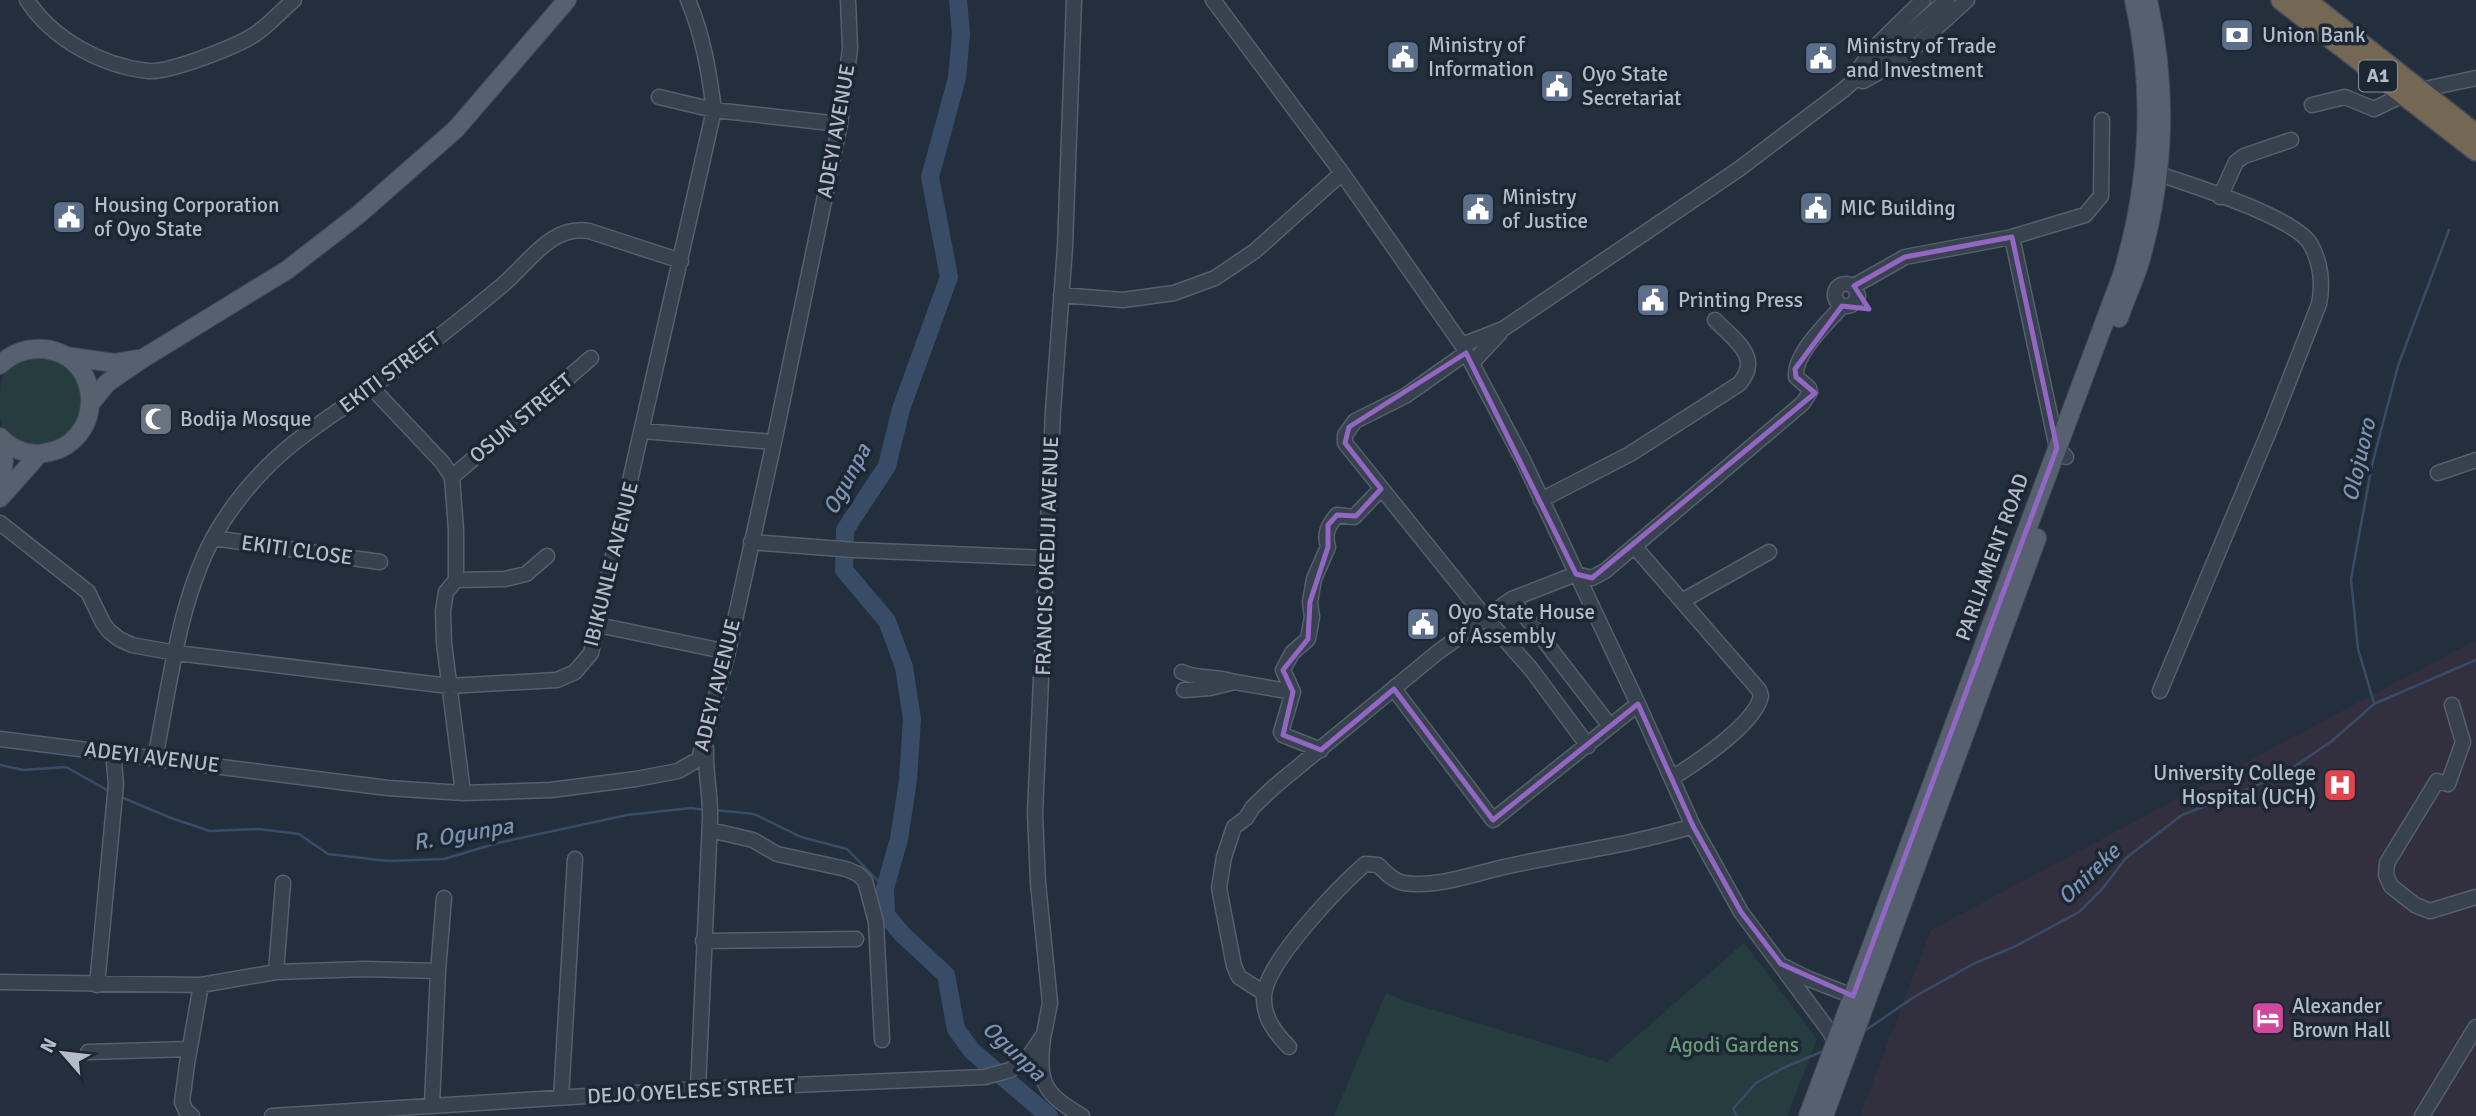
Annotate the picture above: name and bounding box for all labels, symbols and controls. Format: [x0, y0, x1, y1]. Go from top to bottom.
bank icon: Union Bank [2218, 16, 2256, 54]
place label: Union Bank [2262, 22, 2366, 48]
place label: Ministry of Information [1428, 32, 1534, 82]
place label: Ministry of Trade and Investment [1846, 33, 1997, 83]
public building icon: Ministry of Information [1384, 38, 1422, 76]
public building icon: Ministry of Trade and Investment [1802, 39, 1840, 77]
road number: A1 [2359, 60, 2397, 92]
place label: Oyo State Secretariat [1582, 61, 1681, 111]
street label: ADEYI AVENUE [811, 62, 861, 200]
public building icon: Oyo State Secretariat [1538, 67, 1576, 105]
place label: Ministry of Justice [1502, 184, 1588, 234]
public building icon: MIC Building [1797, 189, 1835, 227]
public building icon: Ministry of Justice [1459, 190, 1497, 228]
place label: Housing Corporation of Oyo State [94, 192, 279, 242]
place label: MIC Building [1840, 195, 1956, 221]
public building icon: Housing Corporation of Oyo State [50, 198, 88, 236]
public building icon: Printing Press [1634, 281, 1672, 319]
place label: Printing Press [1678, 287, 1803, 313]
street label: EKITI STREET [334, 325, 446, 418]
street label: OSUN STREET [464, 367, 578, 469]
mosque icon: Bodija Mosque [137, 400, 175, 438]
place label: Bodija Mosque [180, 406, 312, 432]
water label: Olojuoro [2335, 415, 2383, 504]
street label: FRANCIS OKEDIJI AVENUE [1030, 436, 1064, 676]
water label: Ogunpa [816, 437, 878, 519]
street label: PARLIAMENT ROAD [1950, 470, 2034, 644]
street label: IBIKUNLE AVENUE [578, 479, 644, 649]
street label: EKITI CLOSE [240, 529, 354, 571]
place label: Oyo State House of Assembly [1448, 599, 1595, 649]
public building icon: Oyo State House of Assembly [1404, 605, 1442, 643]
street label: ADEYI AVENUE [688, 616, 746, 754]
street label: ADEYI AVENUE [83, 736, 221, 778]
place label: University College Hospital (UCH) [2153, 760, 2316, 810]
hospital icon: University College Hospital (UCH) [2321, 766, 2359, 804]
water label: R. Ogunpa [411, 811, 517, 857]
water label: Onireke [2052, 836, 2127, 911]
place label: Alexander Brown Hall [2292, 993, 2391, 1043]
hotel icon: Alexander Brown Hall [2249, 999, 2287, 1037]
water label: Ogunpa [976, 1014, 1053, 1089]
north arrow [28, 1018, 98, 1088]
park label: Agodi Gardens [1669, 1032, 1799, 1058]
text: N [35, 1034, 63, 1057]
street label: DEJO OYELESE STREET [586, 1073, 796, 1109]

